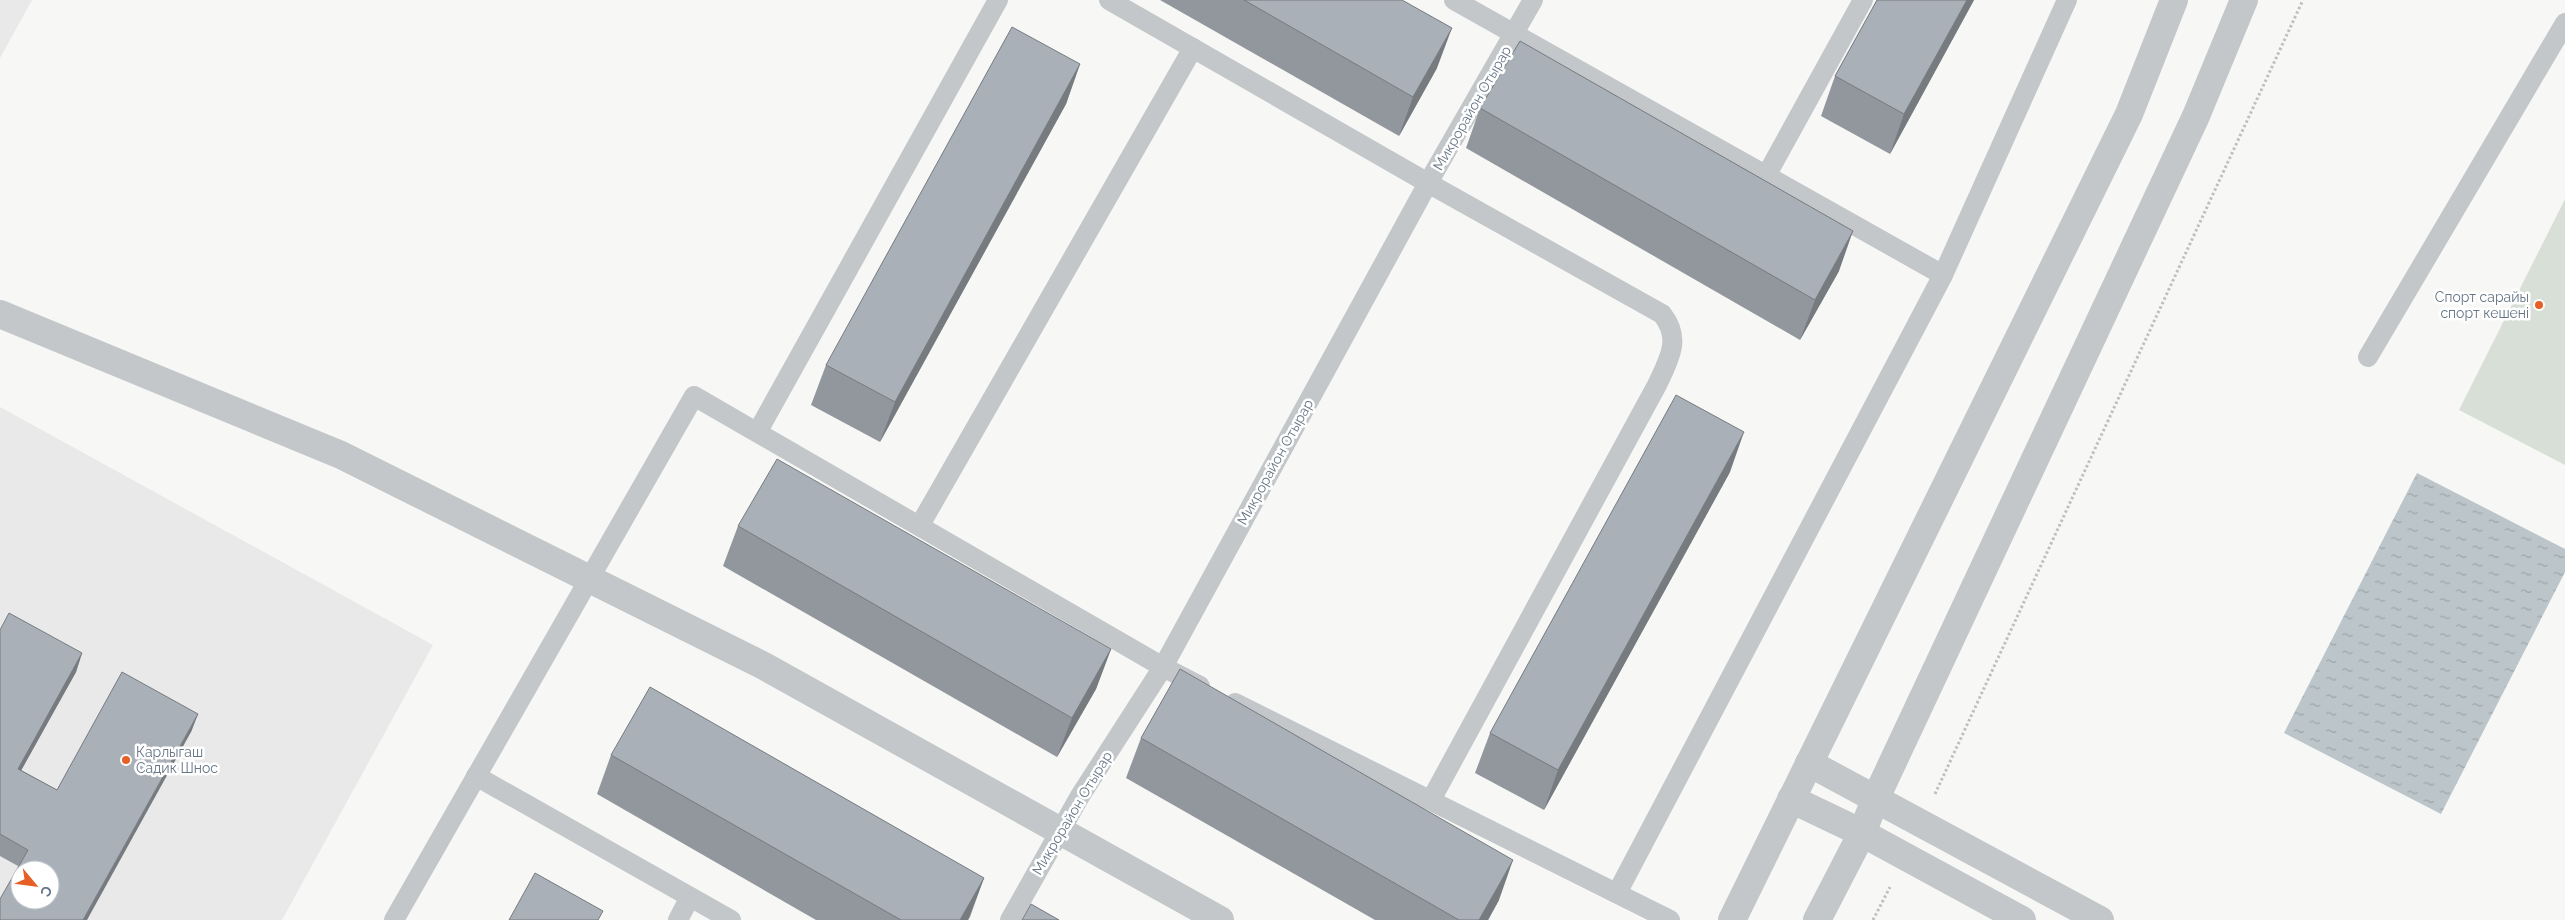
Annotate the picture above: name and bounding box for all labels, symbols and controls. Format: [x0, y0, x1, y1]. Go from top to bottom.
street label: Микрорайон Отырар [1430, 43, 1514, 173]
place label: Спорт сарайы спорт кешені [2435, 289, 2529, 321]
marker: Спорт сарайы спорт кешені [2533, 299, 2545, 311]
street label: Микрорайон Отырар [1234, 396, 1316, 528]
place label: Карлыгаш Садик Шнос [136, 744, 218, 776]
street label: Микрорайон Отырар [1029, 748, 1115, 878]
marker: Карлыгаш Садик Шнос [120, 754, 132, 766]
north arrow [10, 860, 60, 910]
text: С [37, 883, 56, 900]

